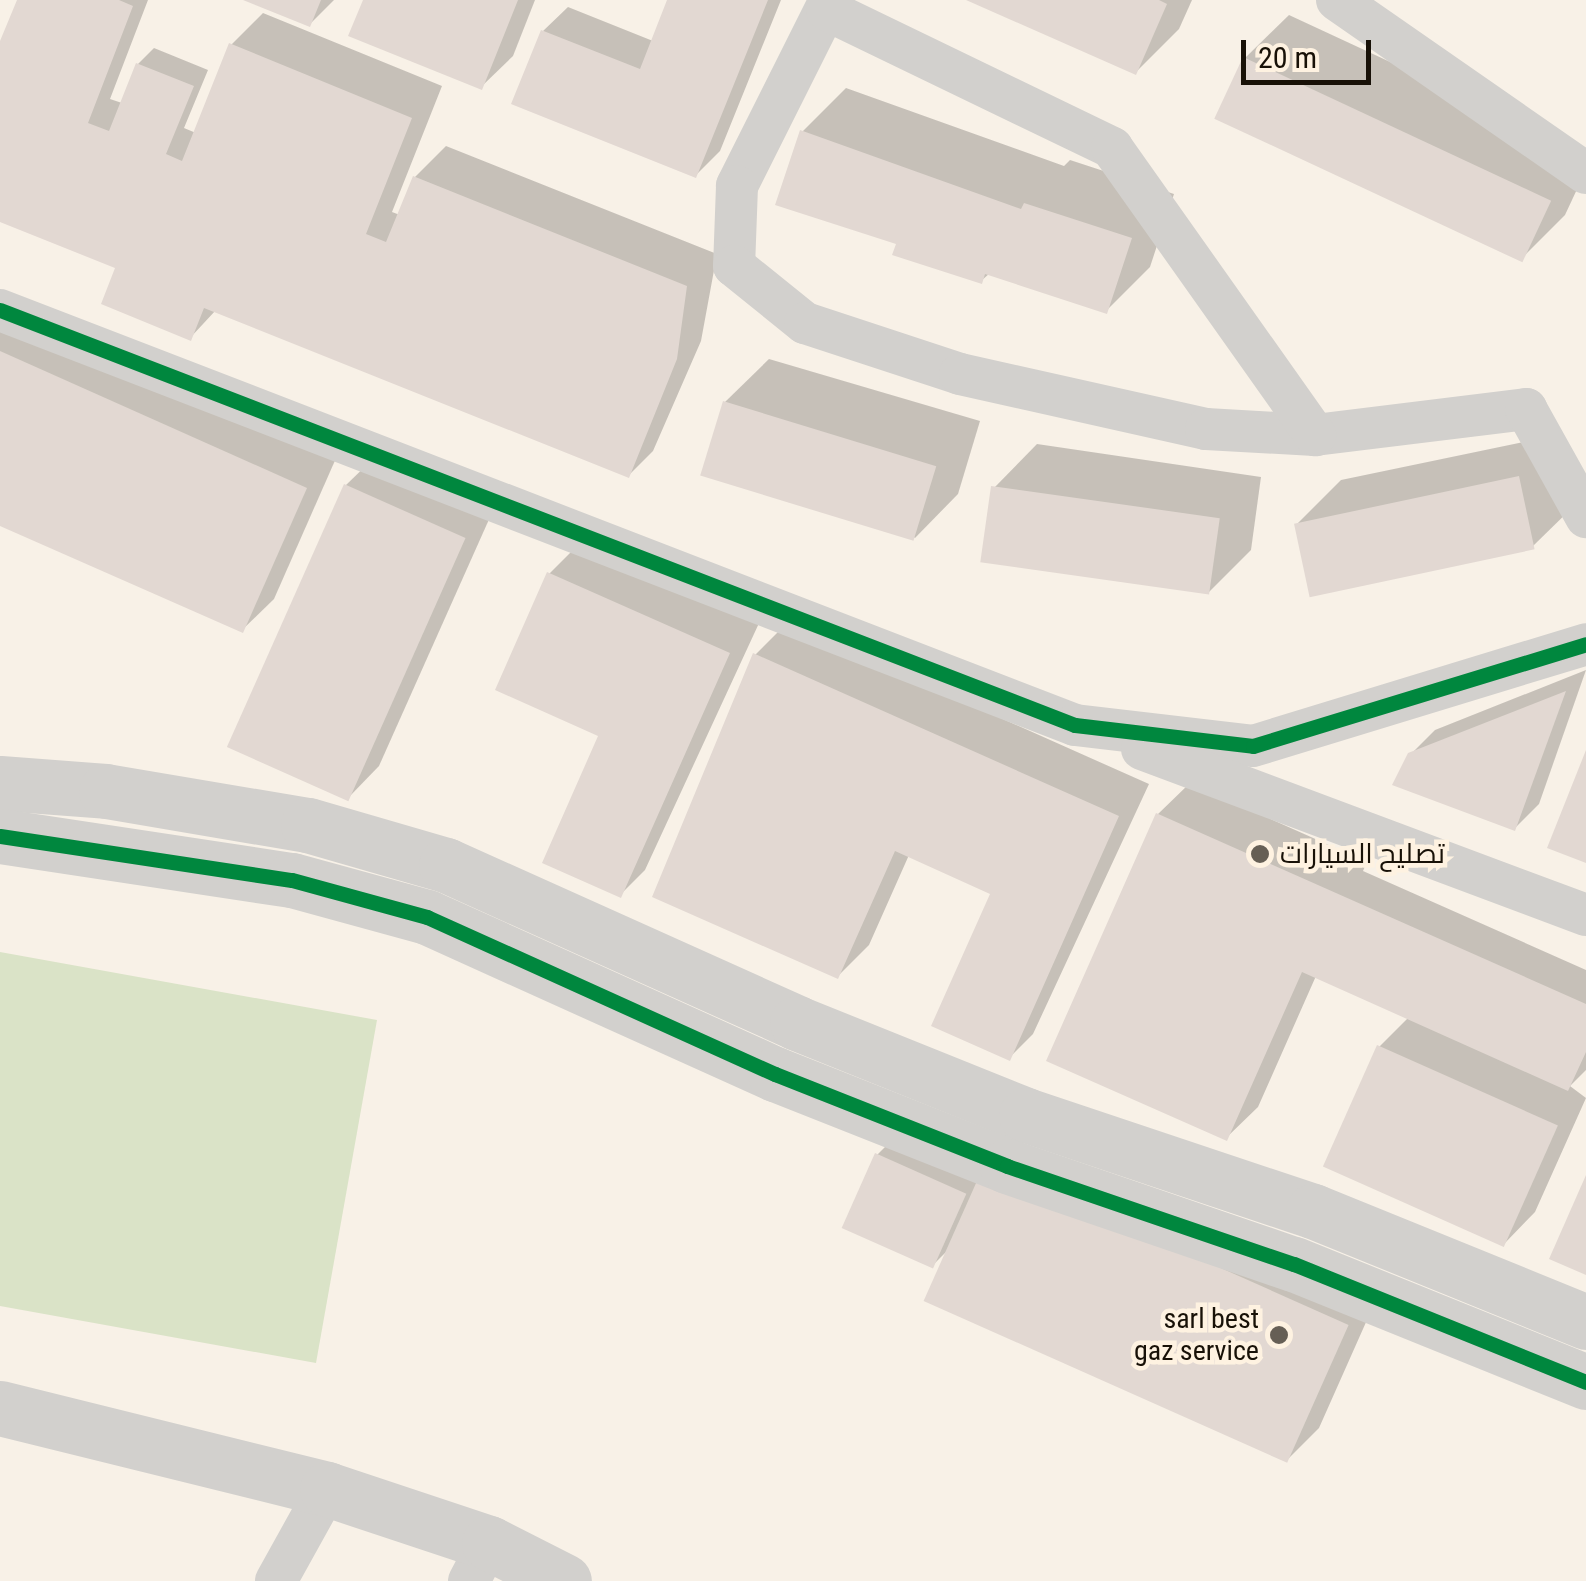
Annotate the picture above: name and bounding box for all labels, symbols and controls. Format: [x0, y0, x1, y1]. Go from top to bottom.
scale bar [1246, 20, 1376, 82]
text: 20 m [1258, 40, 1317, 75]
place label: تصليح السيارات [1280, 837, 1445, 871]
marker: تصليح السيارات [1249, 843, 1271, 865]
place label: sarl best gaz service [1134, 1302, 1259, 1368]
marker: sarl best gaz service [1268, 1324, 1290, 1346]

